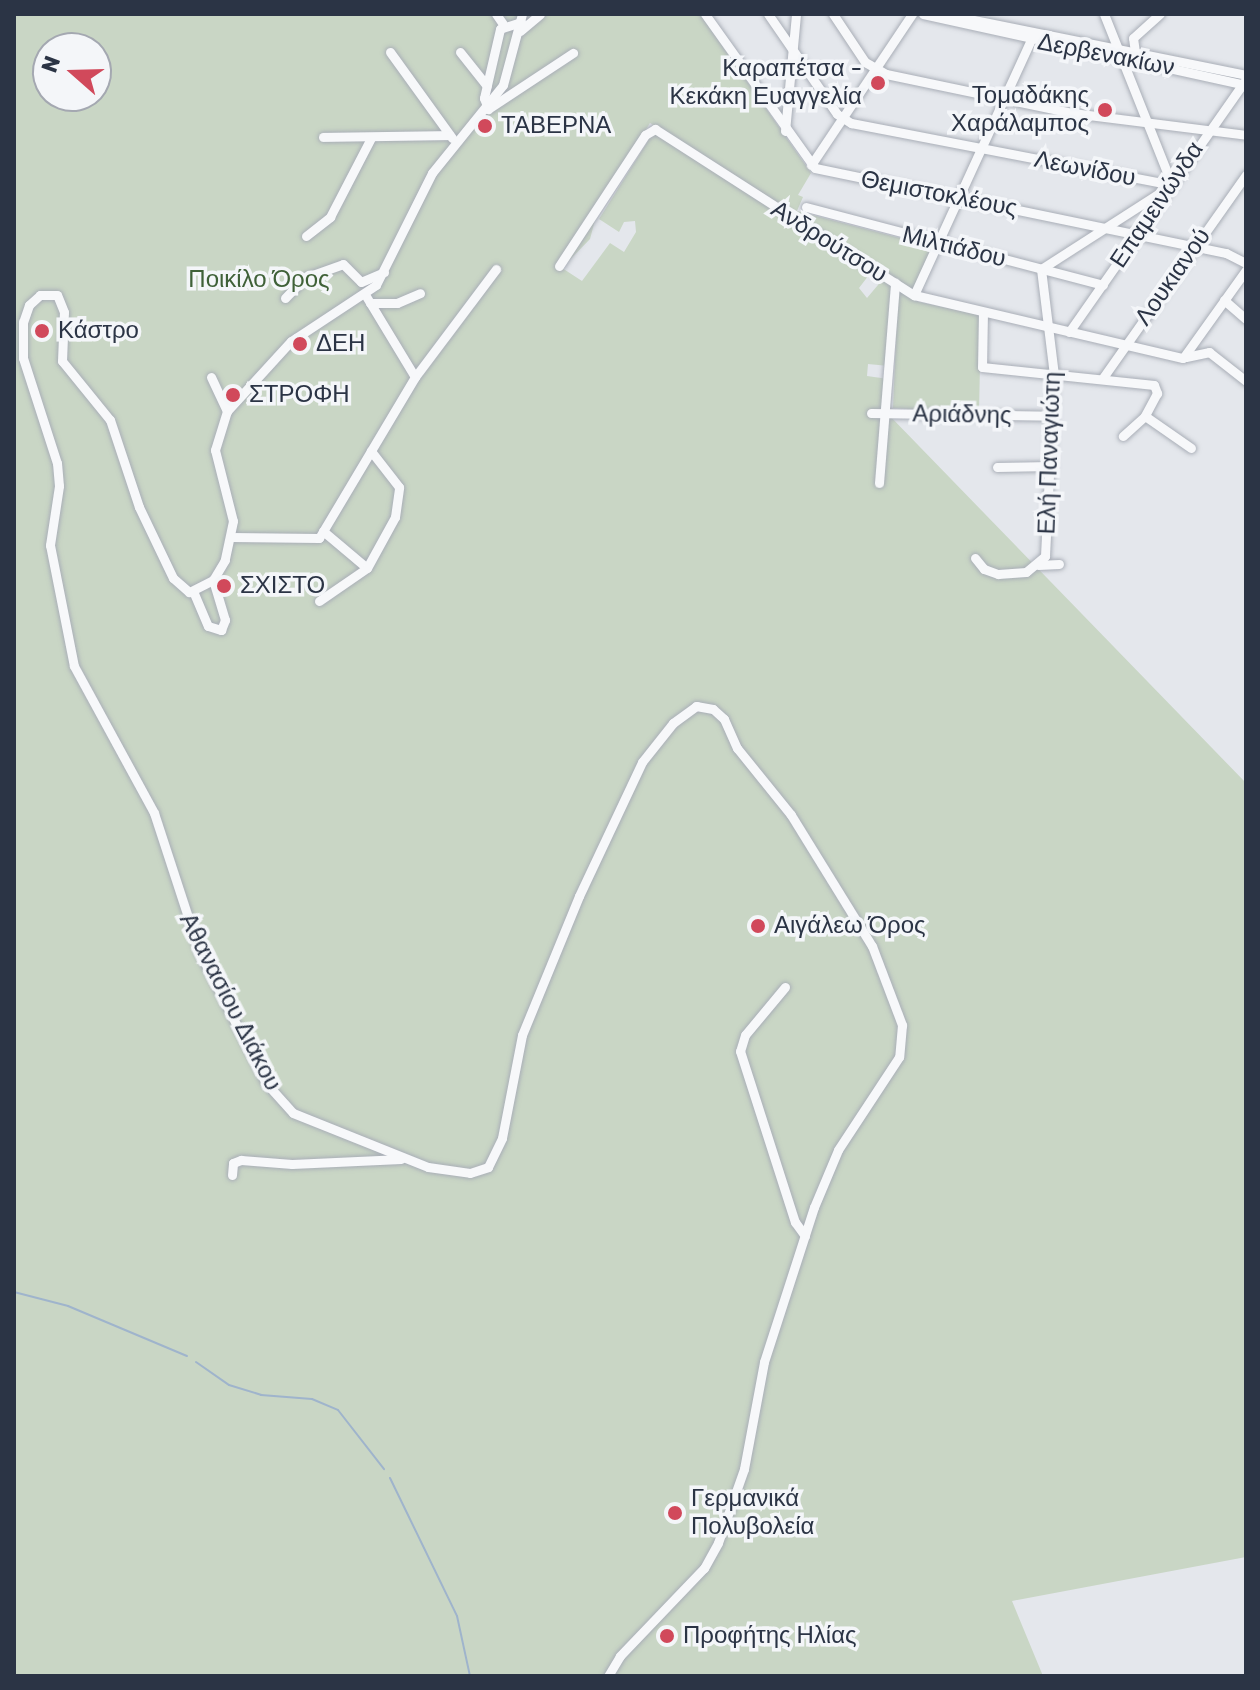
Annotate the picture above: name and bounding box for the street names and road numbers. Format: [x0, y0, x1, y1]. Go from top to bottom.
street label: Δερβενακίων [1035, 28, 1177, 82]
street label: Επαμεινώνδα [1104, 136, 1210, 274]
street label: Λεωνίδου [1032, 145, 1138, 193]
street label: Θεμιστοκλέους [858, 165, 1020, 223]
street label: Ανδρούτσου [766, 195, 892, 289]
street label: Μιλτιάδου [899, 220, 1009, 274]
street label: Λουκιανού [1129, 223, 1217, 331]
street label: Ελή Παναγιώτη [1033, 371, 1067, 535]
street label: Αριάδνης [912, 400, 1012, 430]
street label: Αθανασίου Διάκου [173, 909, 287, 1095]

